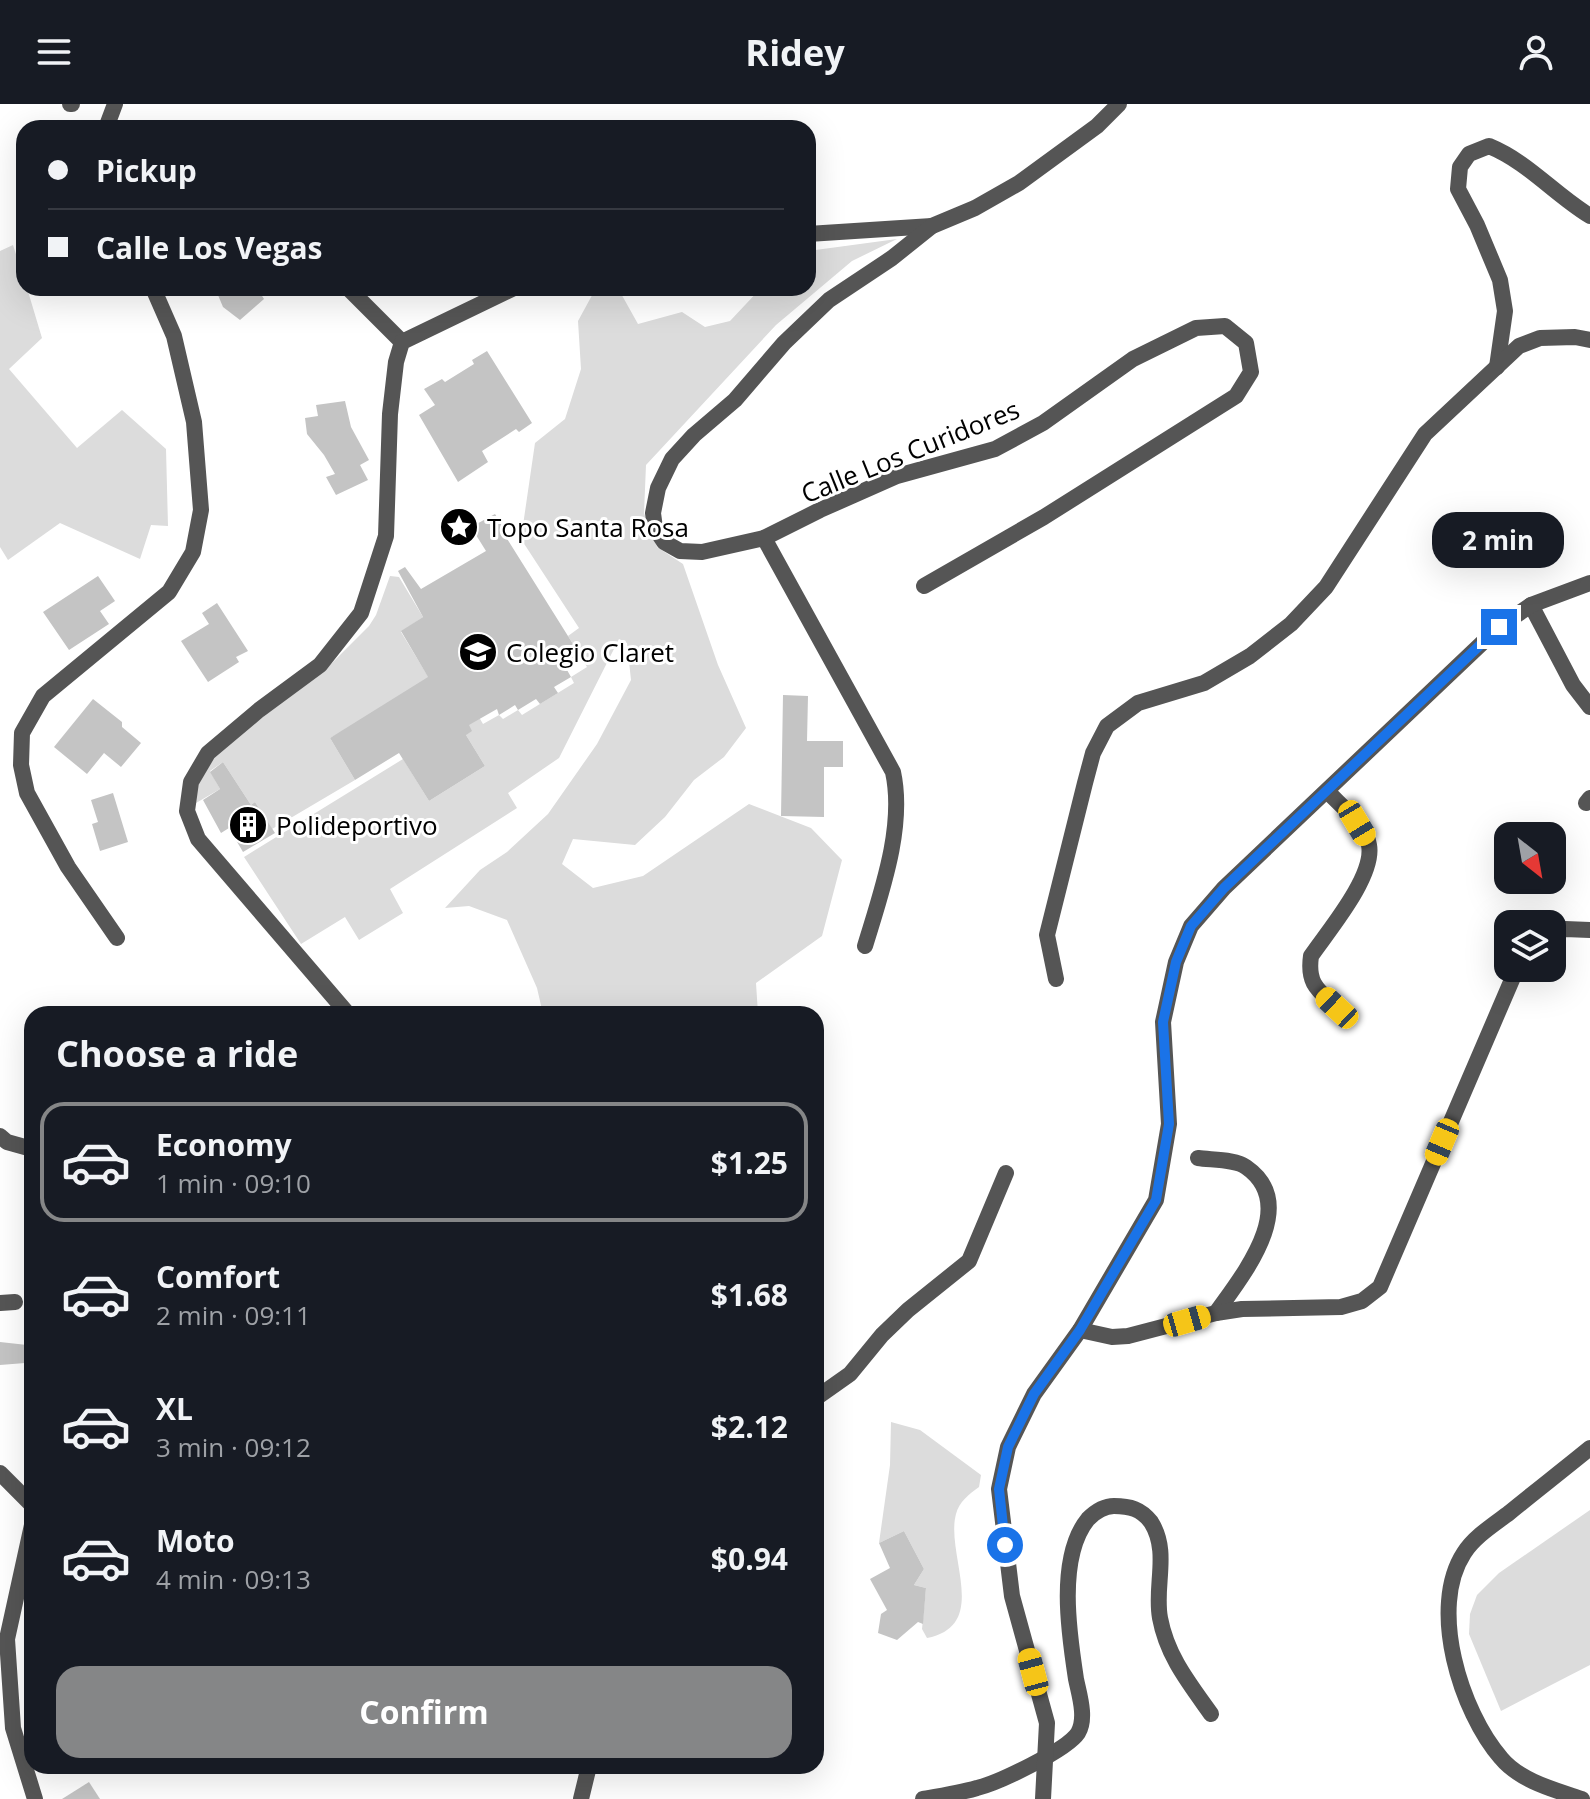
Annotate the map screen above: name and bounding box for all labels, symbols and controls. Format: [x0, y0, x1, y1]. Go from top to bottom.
text: Ridey [745, 28, 845, 77]
icon: menu [32, 30, 76, 74]
icon: person [1514, 30, 1558, 74]
text: Pickup [96, 150, 197, 191]
text: Calle Los Vegas [96, 227, 323, 268]
street label: Calle Los Curidores [796, 391, 1024, 511]
place icon: Topo Santa Rosa [438, 506, 480, 548]
place label: Topo Santa Rosa [487, 509, 689, 545]
callout: 2 min [1433, 511, 1565, 567]
text: 2 min [1462, 522, 1534, 558]
route end [1481, 609, 1517, 645]
school or university icon: Colegio Claret [457, 631, 499, 673]
place label: Colegio Claret [506, 634, 674, 670]
car [1334, 796, 1380, 850]
building icon: Polideportivo [227, 804, 269, 846]
place label: Polideportivo [276, 807, 438, 843]
north arrow [1494, 822, 1566, 894]
map controls [1494, 822, 1566, 982]
button: layers [1494, 910, 1566, 982]
car [1311, 983, 1363, 1033]
text: Choose a ride [56, 1029, 298, 1078]
car [1422, 1115, 1462, 1169]
text: Economy [156, 1124, 292, 1165]
icon: car [60, 1126, 132, 1198]
text: $1.25 [711, 1142, 788, 1183]
text: 1 min · 09:10 [156, 1165, 311, 1201]
text: Comfort [156, 1256, 280, 1297]
icon: car [60, 1258, 132, 1330]
text: $1.68 [711, 1274, 788, 1315]
text: 2 min · 09:11 [156, 1297, 311, 1333]
car [1161, 1303, 1213, 1339]
text: XL [156, 1388, 193, 1429]
icon: car [60, 1390, 132, 1462]
text: $2.12 [711, 1406, 788, 1447]
text: 3 min · 09:12 [156, 1429, 311, 1465]
text: Moto [156, 1520, 234, 1561]
icon: car [60, 1522, 132, 1594]
route start [987, 1527, 1023, 1563]
text: $0.94 [711, 1538, 788, 1579]
text: 4 min · 09:13 [156, 1561, 311, 1597]
car [1015, 1646, 1051, 1698]
button: Confirm [56, 1666, 792, 1758]

